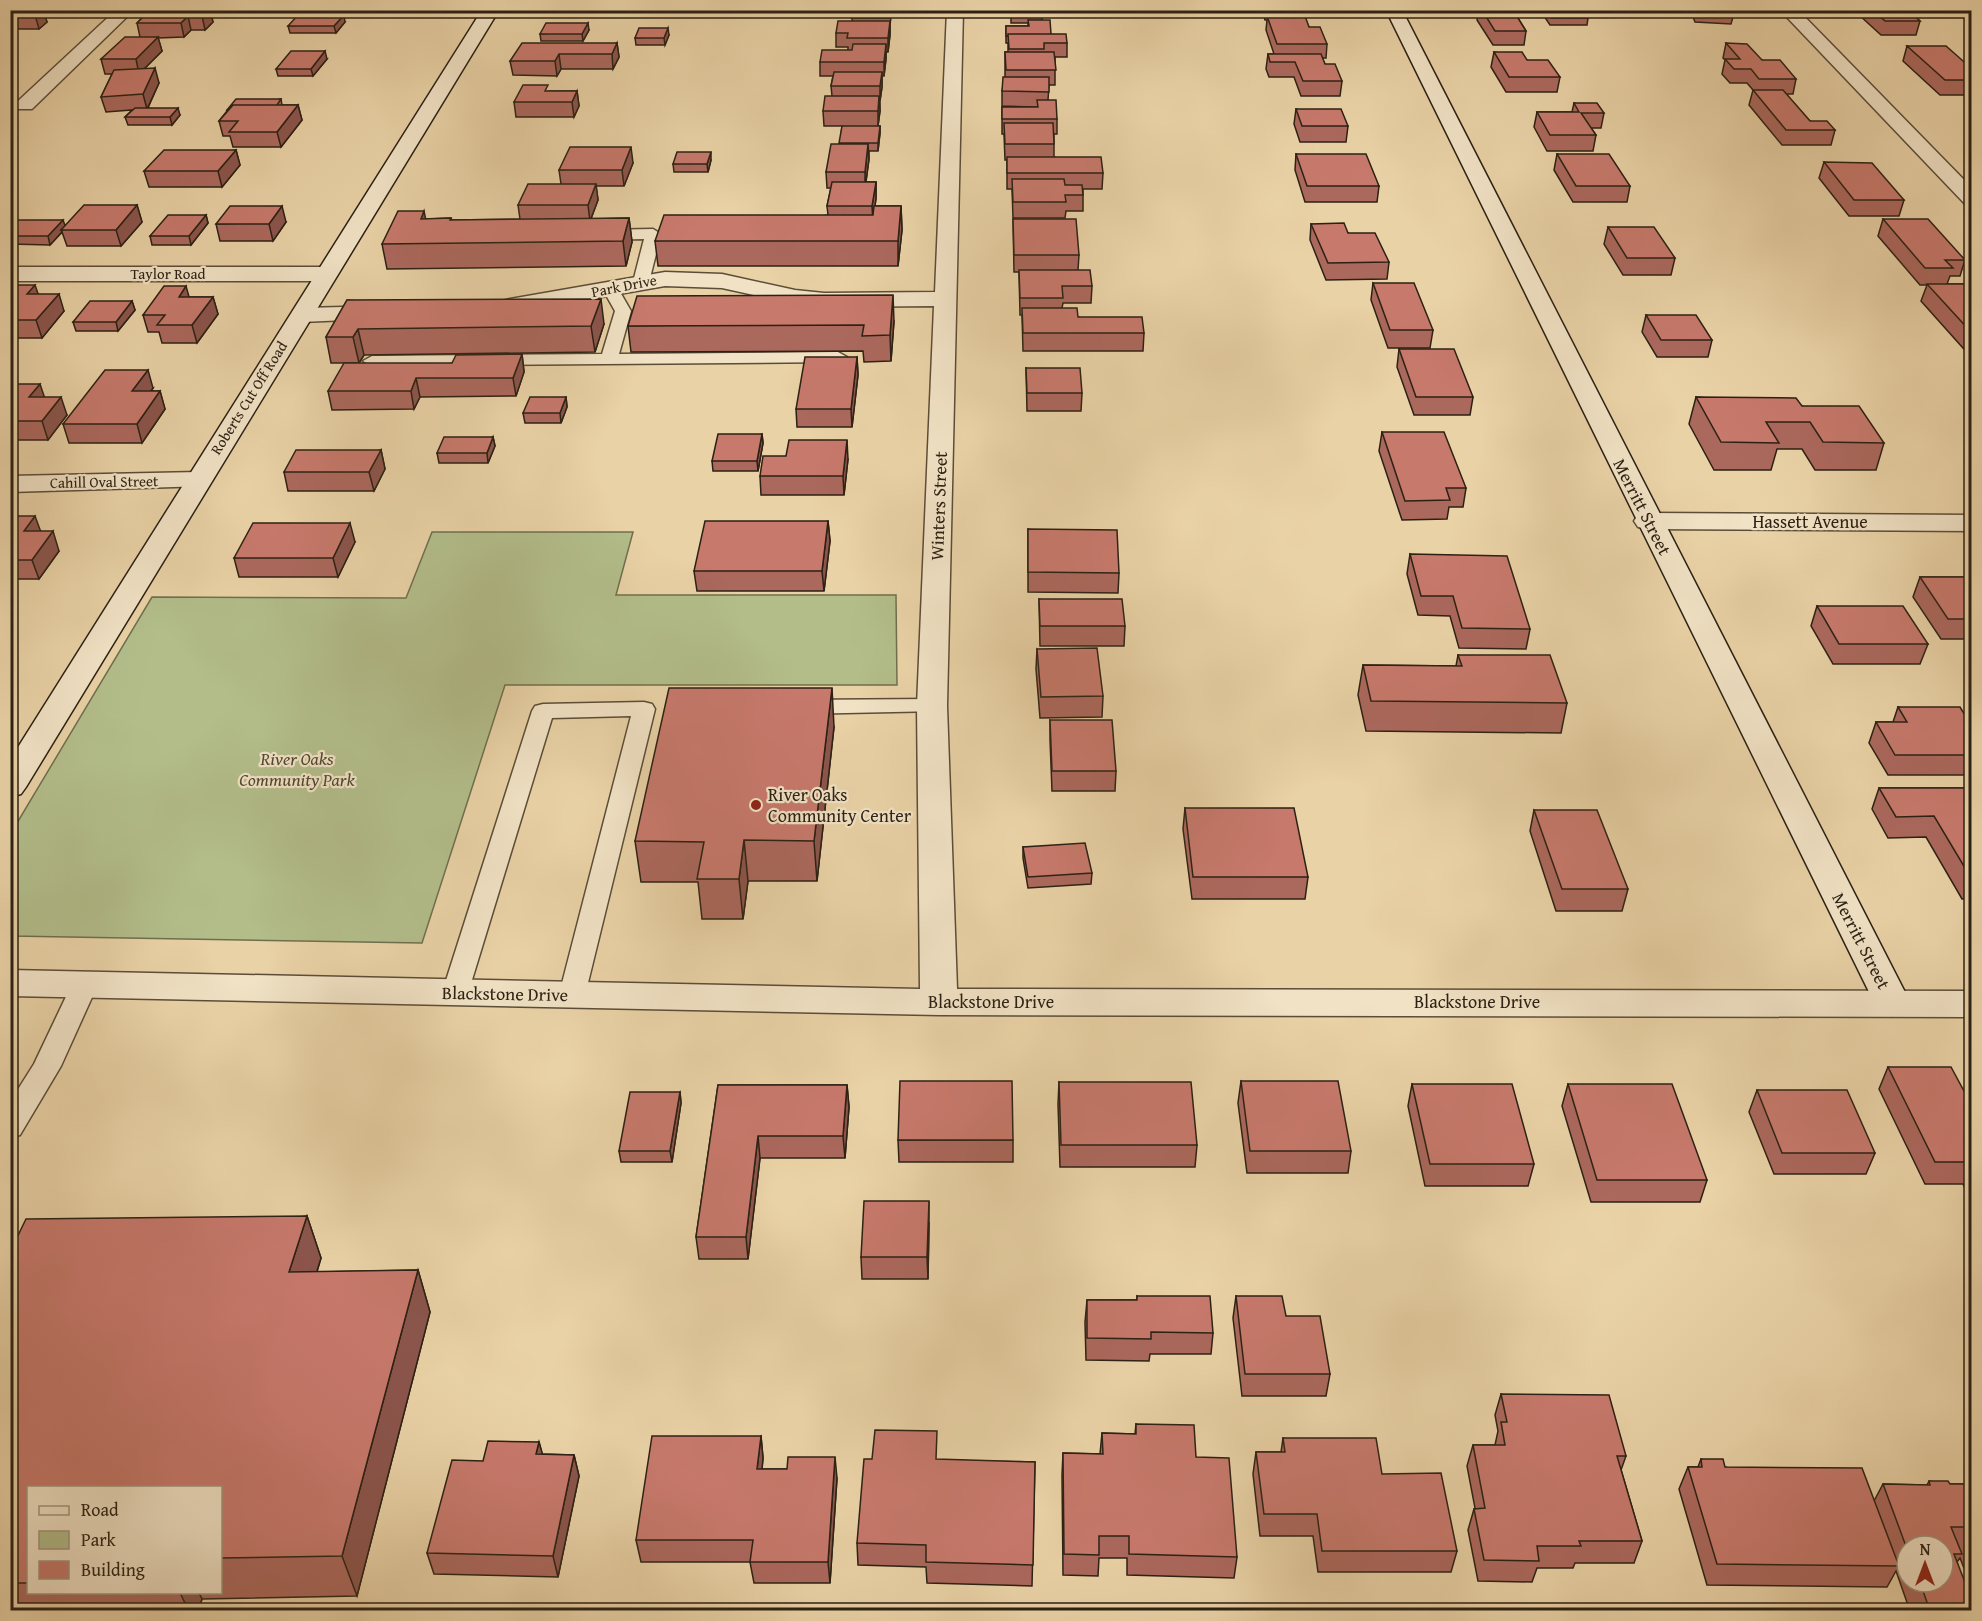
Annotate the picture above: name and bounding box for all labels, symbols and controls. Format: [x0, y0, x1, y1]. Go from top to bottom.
street label: Taylor Road [130, 263, 206, 284]
street label: Park Drive [590, 269, 658, 302]
street label: Roberts Cut Off Road [205, 337, 292, 458]
street label: Winters Street [923, 450, 954, 561]
street label: Merritt Street [1607, 454, 1679, 560]
street label: Cahill Oval Street [50, 470, 159, 493]
street label: Hassett Avenue [1752, 508, 1868, 535]
park label: River Oaks Community Park [239, 745, 356, 793]
place label: River Oaks Community Center [768, 781, 912, 829]
marker: River Oaks Community Center [749, 798, 763, 812]
street label: Merritt Street [1826, 888, 1898, 994]
street label: Blackstone Drive [442, 979, 568, 1008]
street label: Blackstone Drive [928, 988, 1054, 1015]
street label: Blackstone Drive [1414, 988, 1540, 1015]
legend [27, 1486, 222, 1594]
text: Road [81, 1496, 119, 1523]
text: Park [81, 1526, 117, 1553]
north arrow [1895, 1534, 1955, 1594]
text: N [1920, 1537, 1931, 1561]
text: Building [81, 1556, 145, 1583]

